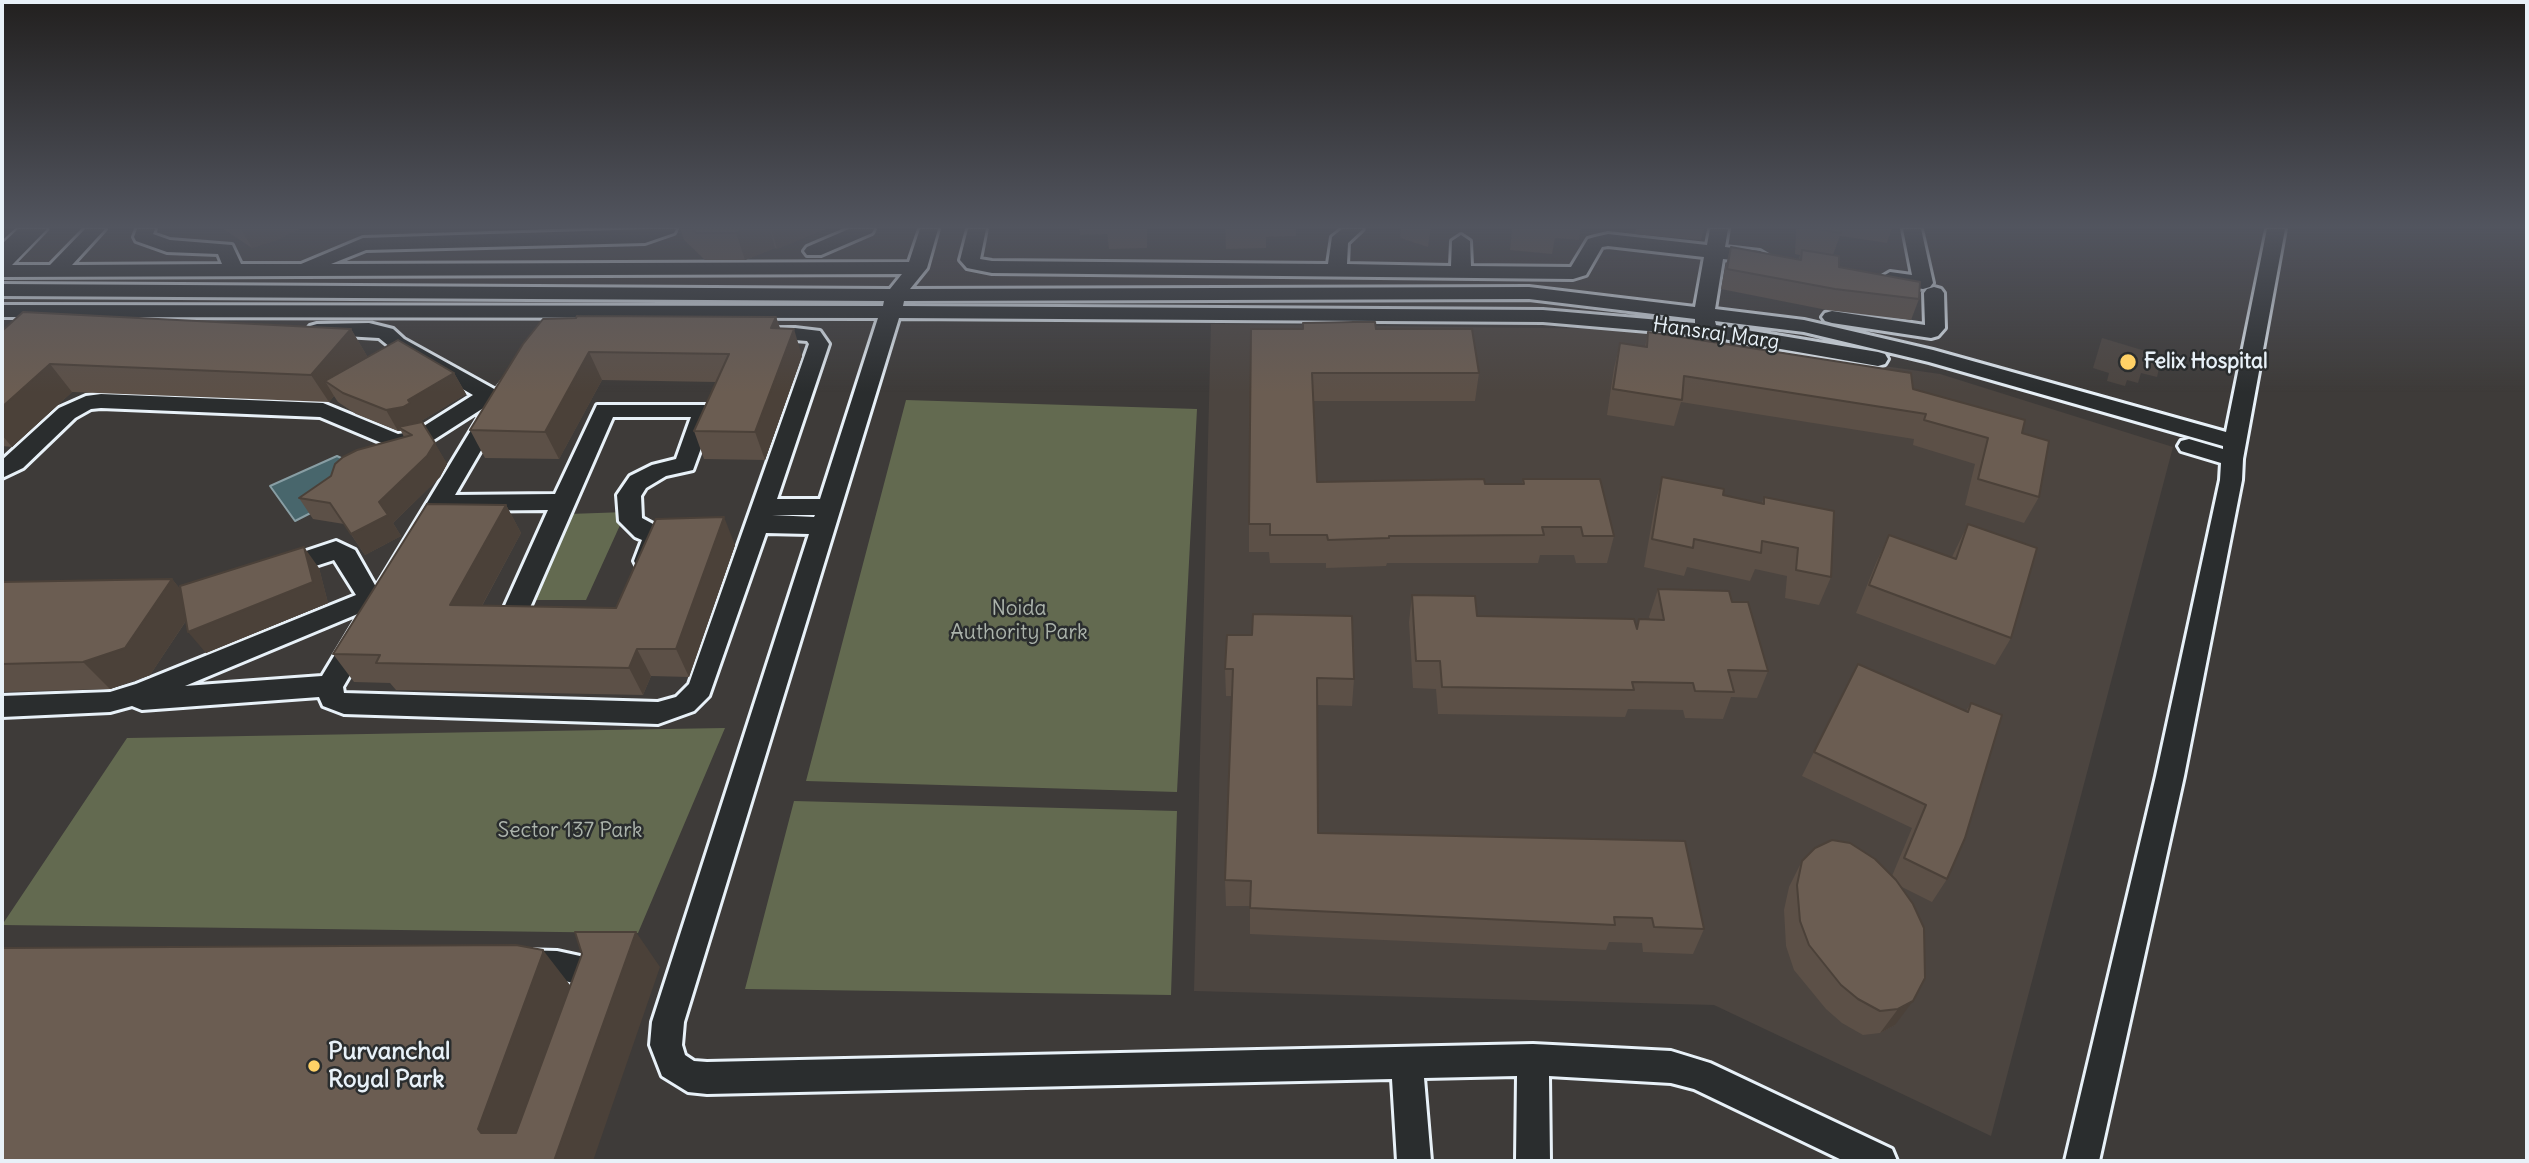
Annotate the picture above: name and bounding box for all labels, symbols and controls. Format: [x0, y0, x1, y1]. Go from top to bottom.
street label: Hansraj Marg [1651, 313, 1781, 355]
place label: Felix Hospital [2144, 349, 2268, 375]
marker: Felix Hospital [2118, 352, 2138, 372]
park label: Noida Authority Park [950, 596, 1088, 646]
park label: Sector 137 Park [497, 818, 643, 844]
place label: Purvanchal Royal Park [328, 1038, 450, 1094]
marker: Purvanchal Royal Park [306, 1058, 322, 1074]

